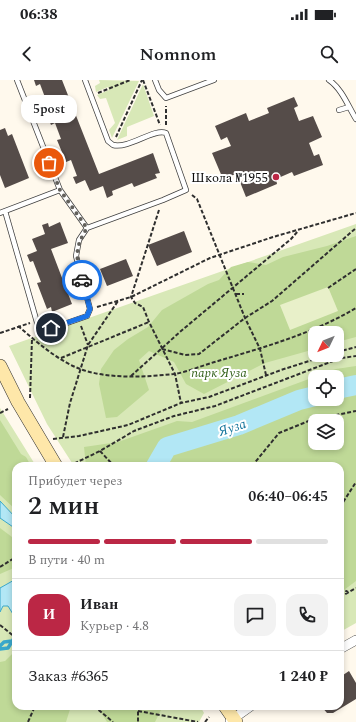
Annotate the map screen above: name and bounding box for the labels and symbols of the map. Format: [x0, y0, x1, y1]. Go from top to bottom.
callout: 5post [21, 95, 77, 123]
pin [32, 146, 66, 180]
place label: Школа №1955 [191, 168, 268, 188]
marker: Школа №1955 [271, 172, 281, 182]
courier [62, 260, 102, 300]
pin [34, 311, 68, 345]
north arrow [308, 326, 344, 362]
park label: парк Яуза [191, 363, 247, 383]
water label: Яуза [214, 413, 249, 442]

